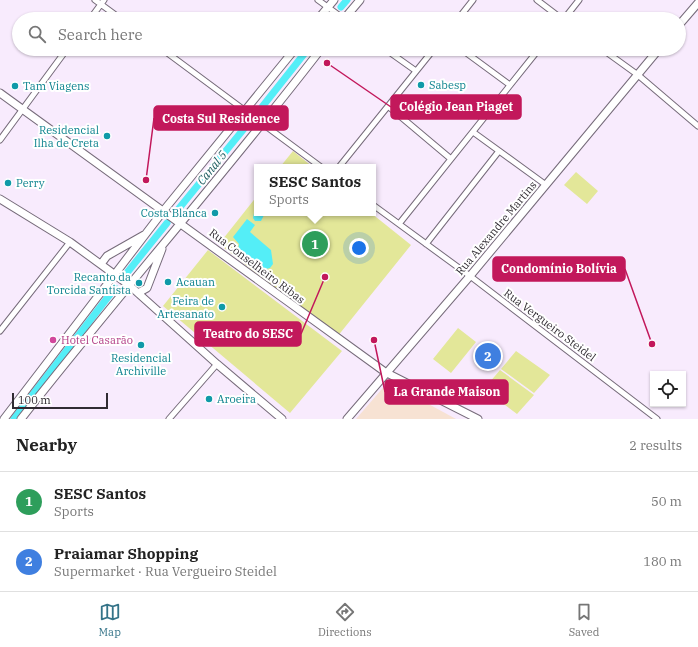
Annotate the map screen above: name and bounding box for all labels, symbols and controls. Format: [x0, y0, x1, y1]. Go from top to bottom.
search box [12, 12, 686, 56]
icon: search [26, 23, 48, 45]
text: Search here [58, 25, 143, 44]
place label: Sabesp [429, 78, 466, 92]
place label: Tam Viagens [23, 79, 89, 93]
marker: Sabesp [416, 80, 426, 90]
marker: Tam Viagens [10, 81, 20, 91]
callout: Colégio Jean Piaget [391, 95, 521, 119]
text: Colégio Jean Piaget [399, 99, 513, 114]
callout: Costa Sul Residence [154, 106, 288, 130]
text: Costa Sul Residence [162, 111, 280, 126]
place label: Residencial Ilha de Creta [34, 123, 99, 150]
marker: Residencial Ilha de Creta [102, 131, 112, 141]
water label: Canal 5 [193, 147, 230, 188]
popup [254, 164, 376, 216]
text: SESC Santos [269, 172, 361, 191]
place label: Perry [16, 176, 45, 190]
marker: Perry [3, 178, 13, 188]
street label: Rua Alexandre Martins [452, 178, 540, 278]
text: Sports [269, 191, 309, 208]
place label: Costa Blanca [141, 206, 207, 220]
marker: Costa Blanca [210, 208, 220, 218]
street label: Rua Conselheiro Ribas [206, 225, 308, 307]
pin: 1 [302, 229, 328, 259]
your location [349, 238, 369, 258]
callout: Condomínio Bolívia [493, 257, 625, 281]
text: Condomínio Bolívia [501, 261, 617, 276]
place label: Recanto da Torcida Santista [47, 270, 131, 297]
place label: Acauan [176, 275, 215, 289]
marker: Acauan [163, 277, 173, 287]
marker: Recanto da Torcida Santista [134, 278, 144, 288]
street label: Rua Vergueiro Steidel [501, 286, 599, 364]
place label: Feira de Artesanato [157, 294, 214, 321]
marker: Feira de Artesanato [217, 302, 227, 312]
callout: Teatro do SESC [195, 322, 301, 346]
text: Teatro do SESC [203, 326, 293, 341]
place label: Hotel Casarão [61, 333, 133, 347]
marker: Hotel Casarão [48, 335, 58, 345]
marker: Residencial Archiville [136, 340, 146, 350]
pin: 2 [475, 341, 501, 371]
place label: Residencial Archiville [111, 351, 171, 378]
map controls [650, 371, 686, 407]
button: locate [650, 371, 686, 407]
callout: La Grande Maison [385, 380, 508, 404]
text: La Grande Maison [393, 384, 501, 399]
scale bar [12, 391, 108, 410]
place label: Aroeira [217, 392, 256, 406]
text: 100 m [18, 393, 51, 407]
marker: Aroeira [204, 394, 214, 404]
text: Nearby [16, 434, 77, 456]
text: 2 results [629, 437, 682, 454]
text: SESC Santos [54, 484, 146, 503]
text: 1 [25, 493, 33, 510]
text: 50 m [651, 493, 682, 510]
text: Sports [54, 503, 94, 520]
text: Praiamar Shopping [54, 544, 198, 563]
text: 2 [25, 553, 33, 570]
text: 180 m [643, 553, 682, 570]
text: Supermarket · Rua Vergueiro Steidel [54, 563, 277, 580]
tab: Map [99, 601, 121, 639]
tab: Directions [318, 601, 372, 639]
tab: Saved [569, 601, 599, 639]

